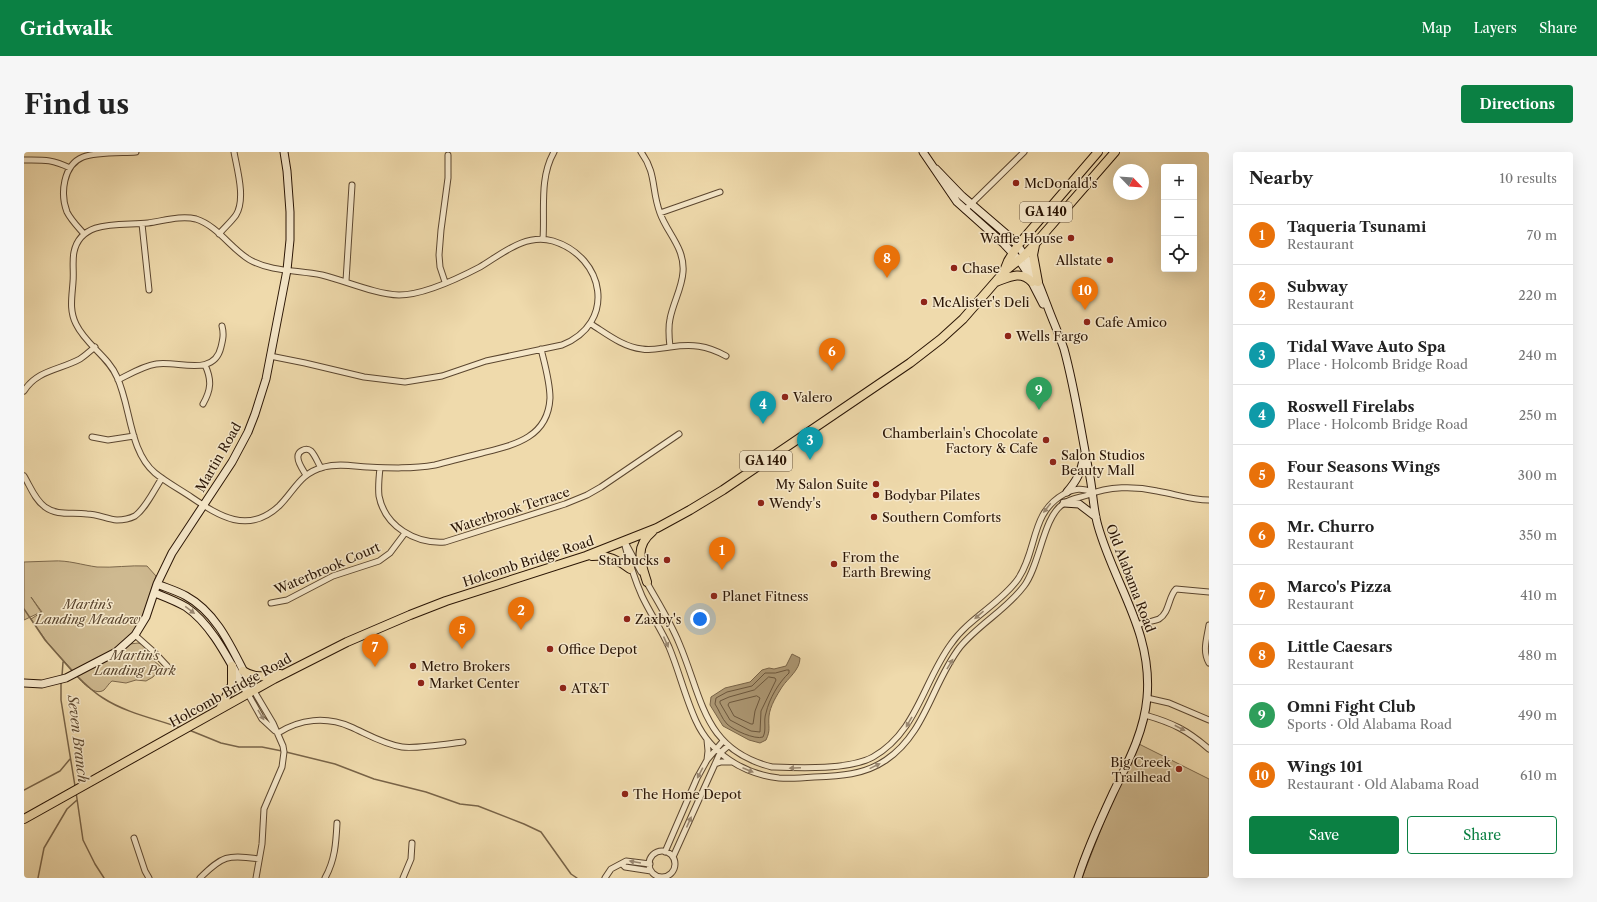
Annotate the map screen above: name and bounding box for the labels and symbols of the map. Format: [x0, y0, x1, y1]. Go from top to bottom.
north arrow [1113, 164, 1149, 200]
place label: McDonald's [1024, 175, 1098, 191]
marker: McDonald's [1011, 178, 1021, 188]
road number: GA 140 [1020, 202, 1072, 222]
place label: Waffle House [979, 230, 1063, 246]
marker: Waffle House [1066, 233, 1076, 243]
pin: 8 [874, 245, 900, 278]
place label: Allstate [1055, 252, 1102, 268]
marker: Allstate [1105, 255, 1115, 265]
place label: Chase [962, 260, 1000, 276]
marker: Chase [949, 263, 959, 273]
pin: 10 [1072, 277, 1098, 310]
place label: McAlister's Deli [932, 294, 1030, 310]
marker: McAlister's Deli [919, 297, 929, 307]
place label: Cafe Amico [1095, 314, 1167, 330]
marker: Cafe Amico [1082, 317, 1092, 327]
place label: Wells Fargo [1015, 328, 1088, 344]
marker: Wells Fargo [1003, 331, 1013, 341]
pin: 6 [819, 338, 845, 371]
pin: 9 [1026, 377, 1052, 410]
place label: Valero [792, 389, 832, 405]
pin: 4 [750, 391, 776, 424]
marker: Valero [780, 392, 790, 402]
street label: Martin Road [192, 419, 244, 495]
place label: Chamberlain's Chocolate Factory & Cafe [882, 425, 1038, 456]
pin: 3 [797, 427, 823, 460]
marker: Chamberlain's Chocolate Factory & Cafe [1041, 435, 1051, 445]
place label: Salon Studios Beauty Mall [1061, 447, 1145, 478]
road number: GA 140 [740, 451, 792, 471]
marker: Salon Studios Beauty Mall [1048, 457, 1058, 467]
place label: My Salon Suite [775, 476, 868, 492]
marker: My Salon Suite [871, 479, 881, 489]
street label: Waterbrook Terrace [447, 483, 572, 537]
place label: Bodybar Pilates [884, 487, 981, 503]
marker: Bodybar Pilates [871, 490, 881, 500]
place label: Wendy's [768, 495, 821, 511]
marker: Wendy's [756, 498, 766, 508]
one-way arrow [1043, 503, 1051, 513]
place label: Southern Comforts [882, 509, 1001, 525]
marker: Southern Comforts [869, 512, 879, 522]
street label: Old Alabama Road [1103, 522, 1159, 635]
street label: Holcomb Bridge Road [460, 532, 596, 590]
pin: 1 [709, 537, 735, 570]
street label: Waterbrook Court [271, 538, 383, 598]
place label: From the Earth Brewing [842, 549, 931, 580]
place label: Starbucks [598, 552, 659, 568]
marker: Starbucks [662, 555, 672, 565]
marker: From the Earth Brewing [829, 559, 839, 569]
place label: Planet Fitness [722, 588, 809, 604]
marker: Planet Fitness [709, 591, 719, 601]
park label: Martin's Landing Meadow [34, 596, 141, 627]
pin: 2 [508, 597, 534, 630]
one-way arrow [184, 606, 195, 614]
your location [690, 609, 710, 629]
one-way arrow [974, 610, 985, 619]
place label: Zaxby's [635, 611, 682, 627]
marker: Zaxby's [622, 614, 632, 624]
pin: 5 [449, 616, 475, 649]
pin: 7 [362, 634, 388, 667]
one-way arrow [664, 636, 670, 648]
place label: Office Depot [558, 641, 638, 657]
marker: Office Depot [545, 644, 555, 654]
park label: Martin's Landing Park [93, 647, 176, 678]
street label: Holcomb Bridge Road [166, 650, 294, 730]
place label: Metro Brokers [421, 658, 511, 674]
one-way arrow [946, 658, 953, 670]
marker: Metro Brokers [408, 661, 418, 671]
place label: Market Center [429, 675, 520, 691]
marker: Market Center [416, 678, 426, 688]
place label: AT&T [570, 680, 609, 696]
marker: AT&T [558, 683, 568, 693]
water label: Seven Branch [64, 693, 92, 784]
one-way arrow [257, 709, 264, 721]
one-way arrow [905, 716, 912, 728]
one-way arrow [1174, 724, 1185, 731]
place label: Big Creek Trailhead [1110, 754, 1171, 785]
one-way arrow [869, 763, 881, 769]
marker: Big Creek Trailhead [1174, 764, 1184, 774]
one-way arrow [788, 765, 801, 771]
one-way arrow [697, 767, 704, 779]
one-way arrow [742, 767, 753, 773]
place label: The Home Depot [633, 786, 742, 802]
marker: The Home Depot [620, 789, 630, 799]
one-way arrow [686, 816, 692, 827]
one-way arrow [629, 859, 641, 865]

